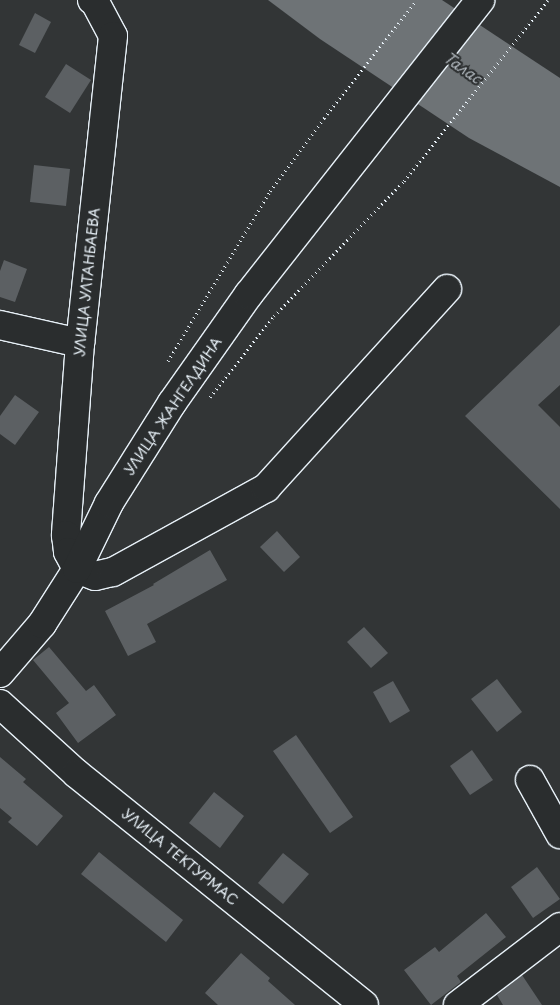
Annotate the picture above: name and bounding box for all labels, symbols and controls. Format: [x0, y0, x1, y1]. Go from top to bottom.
water label: Талас [441, 48, 485, 86]
street label: УЛИЦА УЛТАНБАЕВА [71, 206, 103, 358]
street label: УЛИЦА ЖАНГЕЛДИНА [121, 334, 225, 478]
street label: УЛИЦА ТЕКТУРМАС [118, 805, 242, 909]

